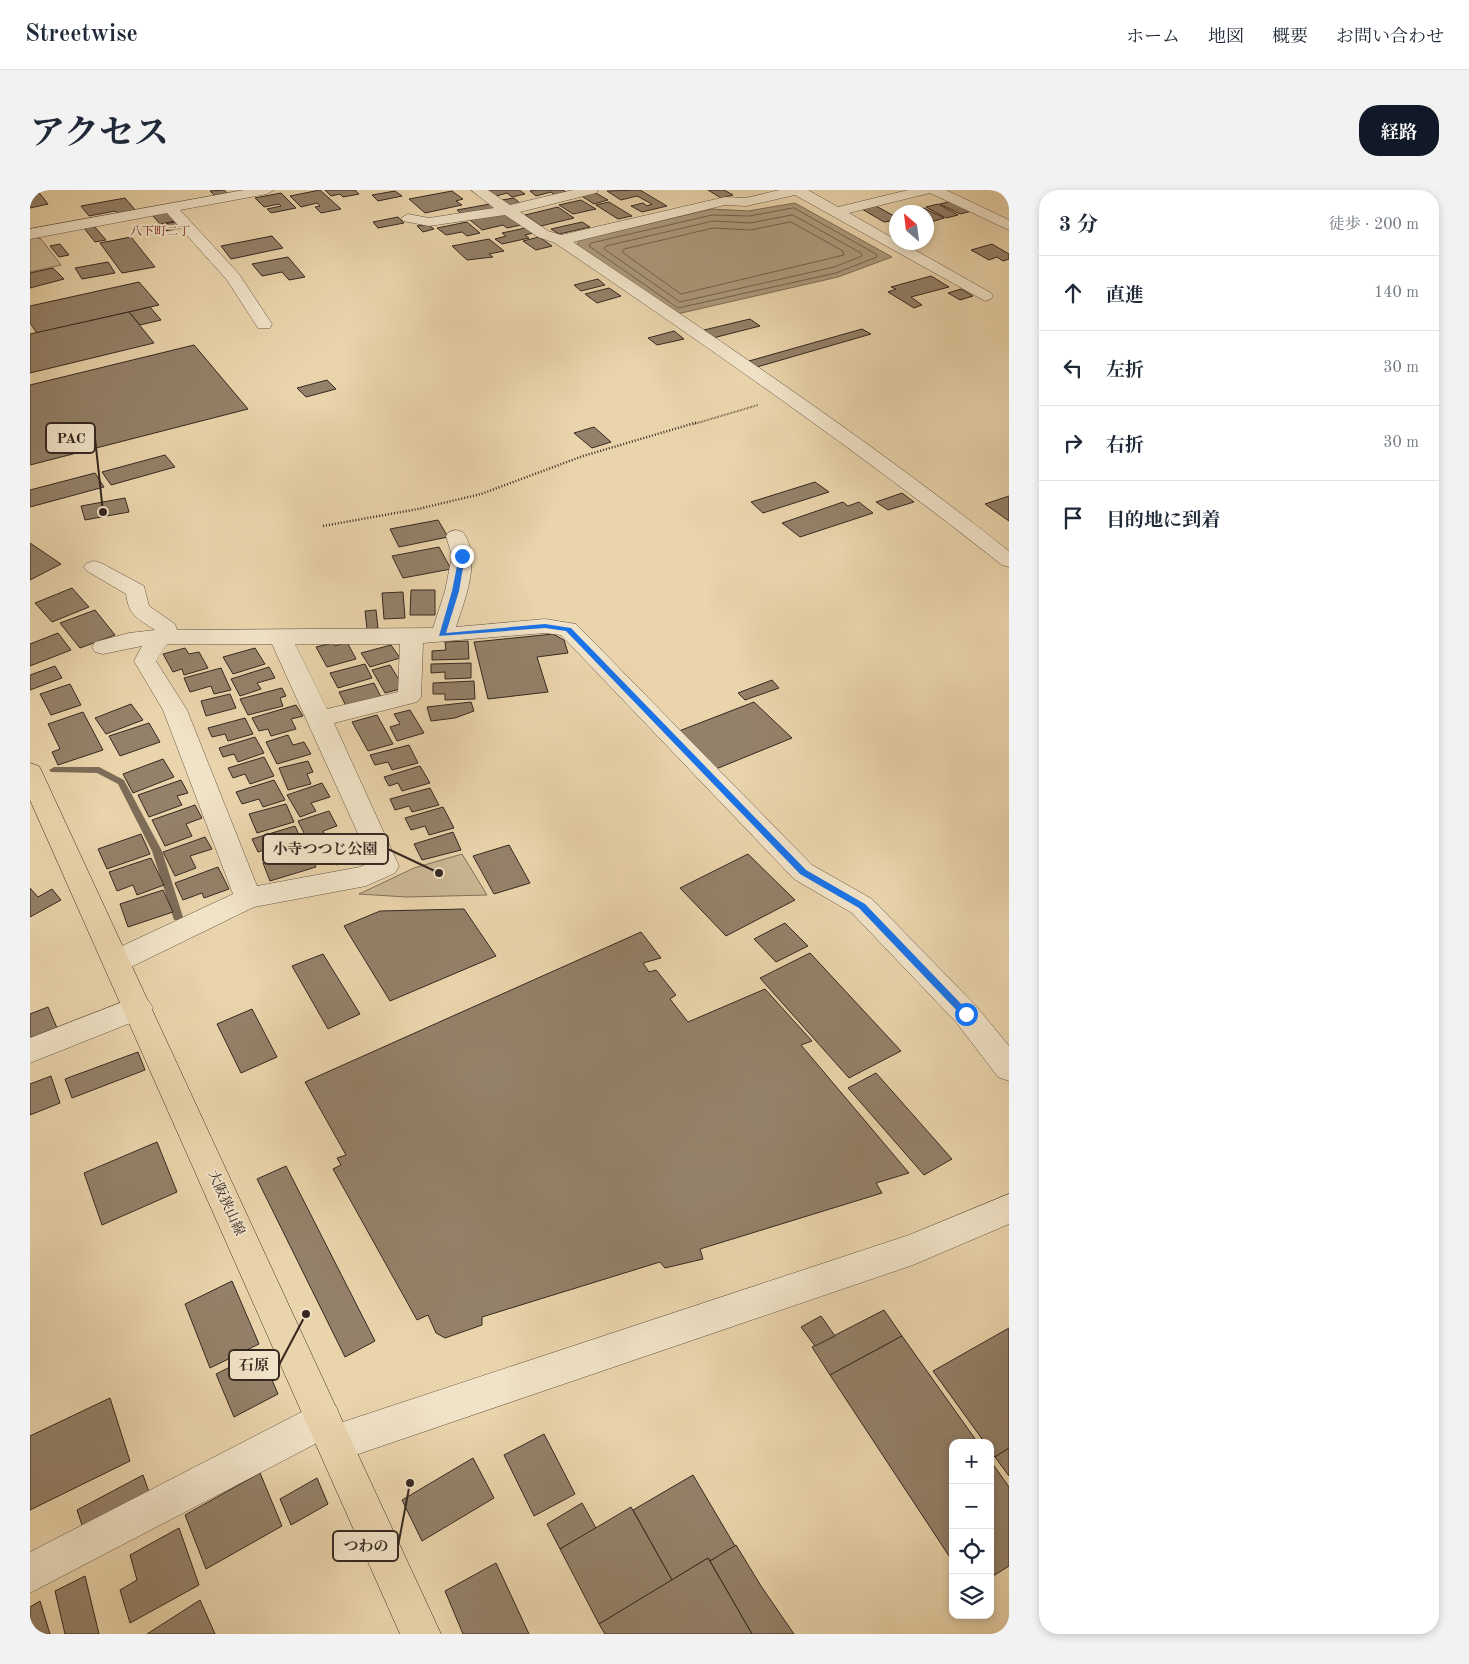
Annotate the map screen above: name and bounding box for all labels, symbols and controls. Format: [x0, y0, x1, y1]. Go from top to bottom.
text: Streetwise [25, 23, 138, 47]
text: ホーム [1126, 28, 1180, 46]
text: 地図 [1208, 28, 1244, 46]
text: 概要 [1272, 28, 1308, 46]
text: お問い合わせ [1336, 28, 1444, 46]
button: 経路 [1359, 105, 1439, 156]
text: アクセス [30, 117, 169, 152]
north arrow [889, 205, 934, 250]
text: 3 分 [1059, 215, 1098, 236]
text: 徒歩 · 200 m [1329, 217, 1419, 233]
district label: 八下町二丁 [130, 225, 190, 238]
icon: ahead [1059, 279, 1087, 307]
text: 140 m [1374, 285, 1419, 301]
text: 直進 [1106, 287, 1144, 306]
icon: left [1059, 354, 1087, 382]
text: 30 m [1383, 360, 1419, 376]
text: 左折 [1106, 362, 1144, 381]
callout: PAC [46, 423, 95, 453]
icon: right [1059, 429, 1087, 457]
text: PAC [56, 432, 86, 447]
text: 30 m [1383, 435, 1419, 451]
text: 右折 [1106, 437, 1144, 456]
icon: arrive [1059, 504, 1087, 532]
text: 目的地に到着 [1106, 512, 1220, 531]
route end [451, 545, 474, 568]
callout: 小寺つつじ公園 [263, 834, 388, 864]
text: 小寺つつじ公園 [272, 841, 378, 858]
route start [955, 1003, 978, 1026]
street label: 大阪狭山線 [205, 1168, 248, 1238]
callout: 石原 [229, 1350, 279, 1380]
text: 石原 [239, 1357, 269, 1374]
map controls [949, 1439, 994, 1619]
button: + [949, 1439, 994, 1484]
button: − [949, 1484, 994, 1529]
button: locate [949, 1529, 994, 1574]
callout: つわの [333, 1531, 398, 1561]
text: つわの [343, 1538, 389, 1555]
button: layers [949, 1574, 994, 1619]

